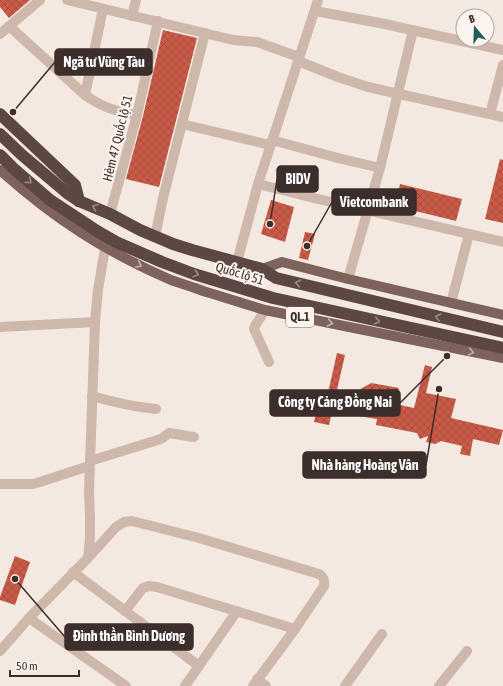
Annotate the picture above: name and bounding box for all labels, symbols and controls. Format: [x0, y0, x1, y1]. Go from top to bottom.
north arrow [455, 8, 495, 48]
text: B [467, 12, 477, 25]
callout: Ngã tư Vũng Tàu [55, 49, 152, 75]
text: Ngã tư Vũng Tàu [63, 54, 145, 70]
street label: Hẻm 47 Quốc lộ 51 [99, 93, 135, 183]
callout: BIDV [277, 166, 318, 192]
text: BIDV [286, 171, 311, 187]
one-way arrow [24, 177, 31, 184]
callout: Vietcombank [332, 189, 416, 215]
text: Vietcombank [339, 194, 409, 210]
one-way arrow [91, 204, 98, 212]
street label: Quốc lộ 51 [214, 259, 266, 288]
one-way arrow [135, 260, 143, 268]
one-way arrow [193, 270, 200, 278]
one-way arrow [295, 280, 301, 288]
road number: QL.1 [286, 307, 314, 327]
one-way arrow [435, 313, 441, 321]
one-way arrow [373, 316, 380, 324]
one-way arrow [327, 318, 333, 327]
one-way arrow [468, 347, 474, 355]
callout: Công ty Cảng Đồng Nai [270, 390, 400, 416]
text: Công ty Cảng Đồng Nai [278, 393, 392, 410]
callout: Nhà hàng Hoàng Vân [303, 452, 426, 478]
text: Nhà hàng Hoàng Vân [311, 457, 419, 473]
callout: Đình thần Bình Dương [65, 624, 193, 650]
text: Đình thần Bình Dương [73, 627, 186, 644]
scale bar [10, 652, 79, 678]
text: 50 m [16, 659, 38, 673]

